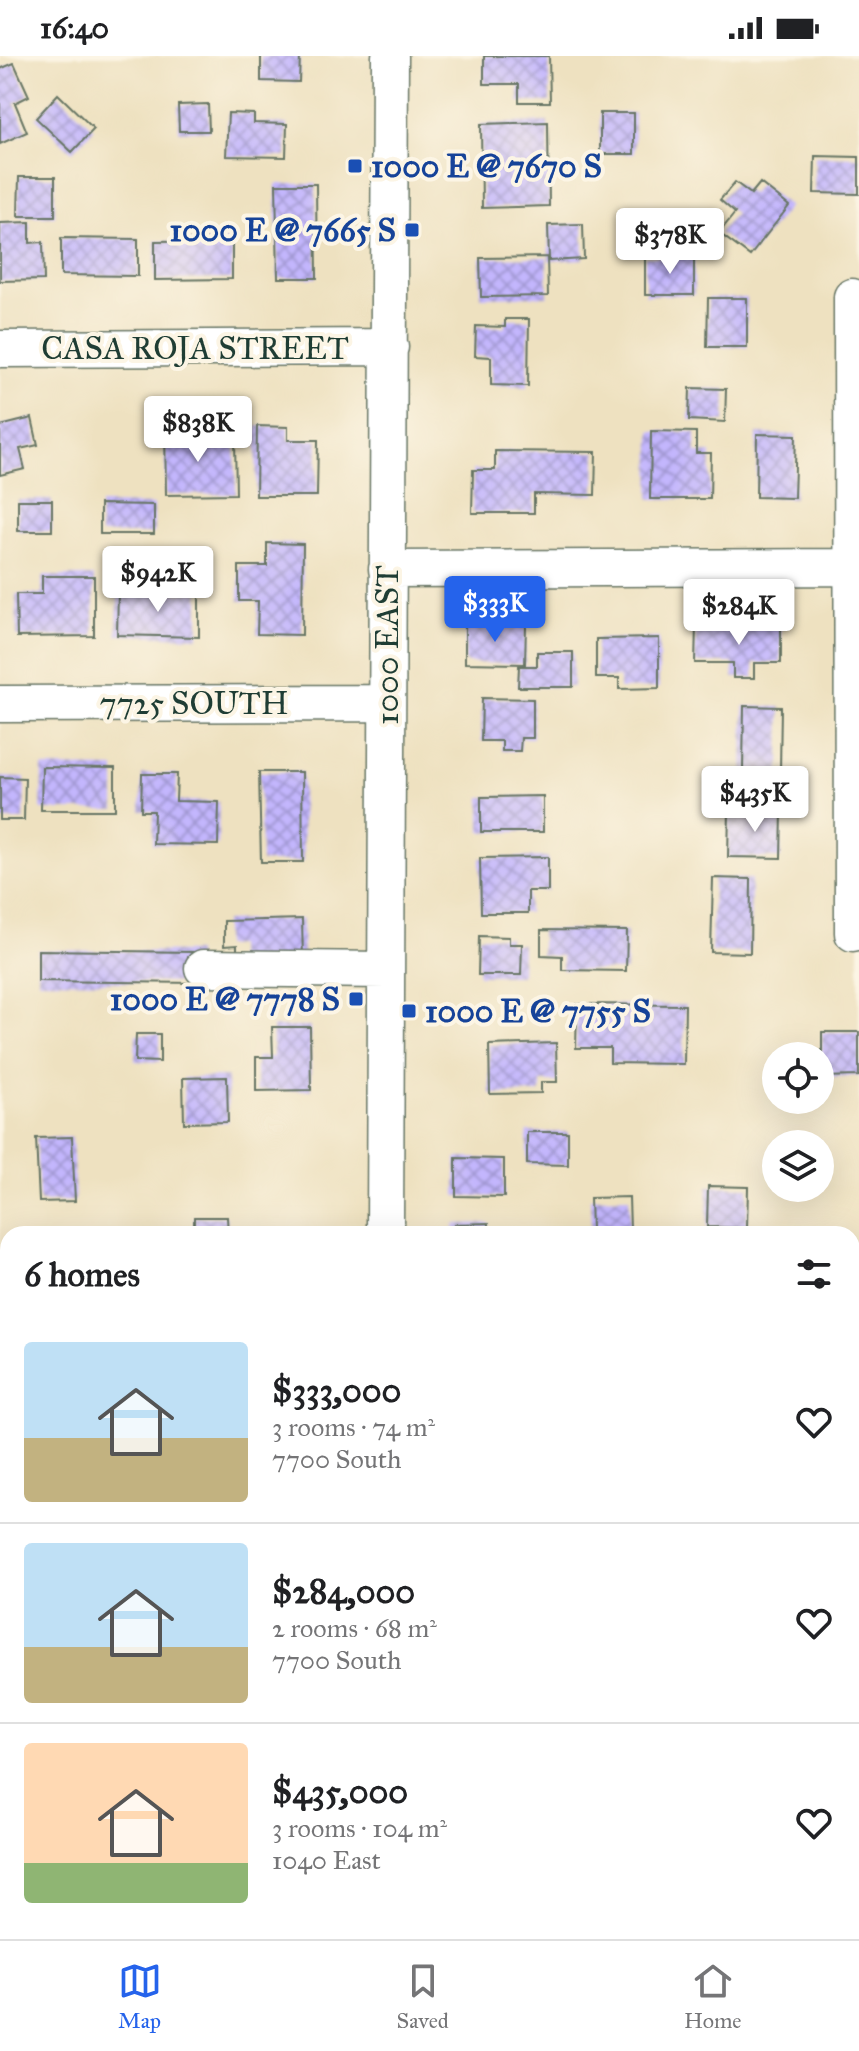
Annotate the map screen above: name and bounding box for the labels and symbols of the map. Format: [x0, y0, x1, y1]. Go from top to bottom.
place label: 1000 E @ 7670 S [371, 147, 602, 186]
marker: 1000 E @ 7670 S [346, 157, 364, 175]
pin: $378K [614, 208, 726, 276]
place label: 1000 E @ 7665 S [169, 211, 396, 250]
marker: 1000 E @ 7665 S [403, 221, 421, 239]
street label: CASA ROJA STREET [41, 329, 349, 368]
pin: $838K [142, 396, 254, 464]
pin: $942K [102, 546, 214, 614]
street label: 1000 EAST [368, 565, 407, 725]
pin: $333K [439, 576, 551, 644]
pin: $284K [683, 579, 795, 647]
street label: 7725 SOUTH [100, 684, 288, 723]
pin: $435K [699, 766, 811, 834]
place label: 1000 E @ 7778 S [110, 980, 340, 1019]
marker: 1000 E @ 7778 S [347, 990, 365, 1008]
place label: 1000 E @ 7755 S [425, 992, 651, 1031]
marker: 1000 E @ 7755 S [400, 1002, 418, 1020]

